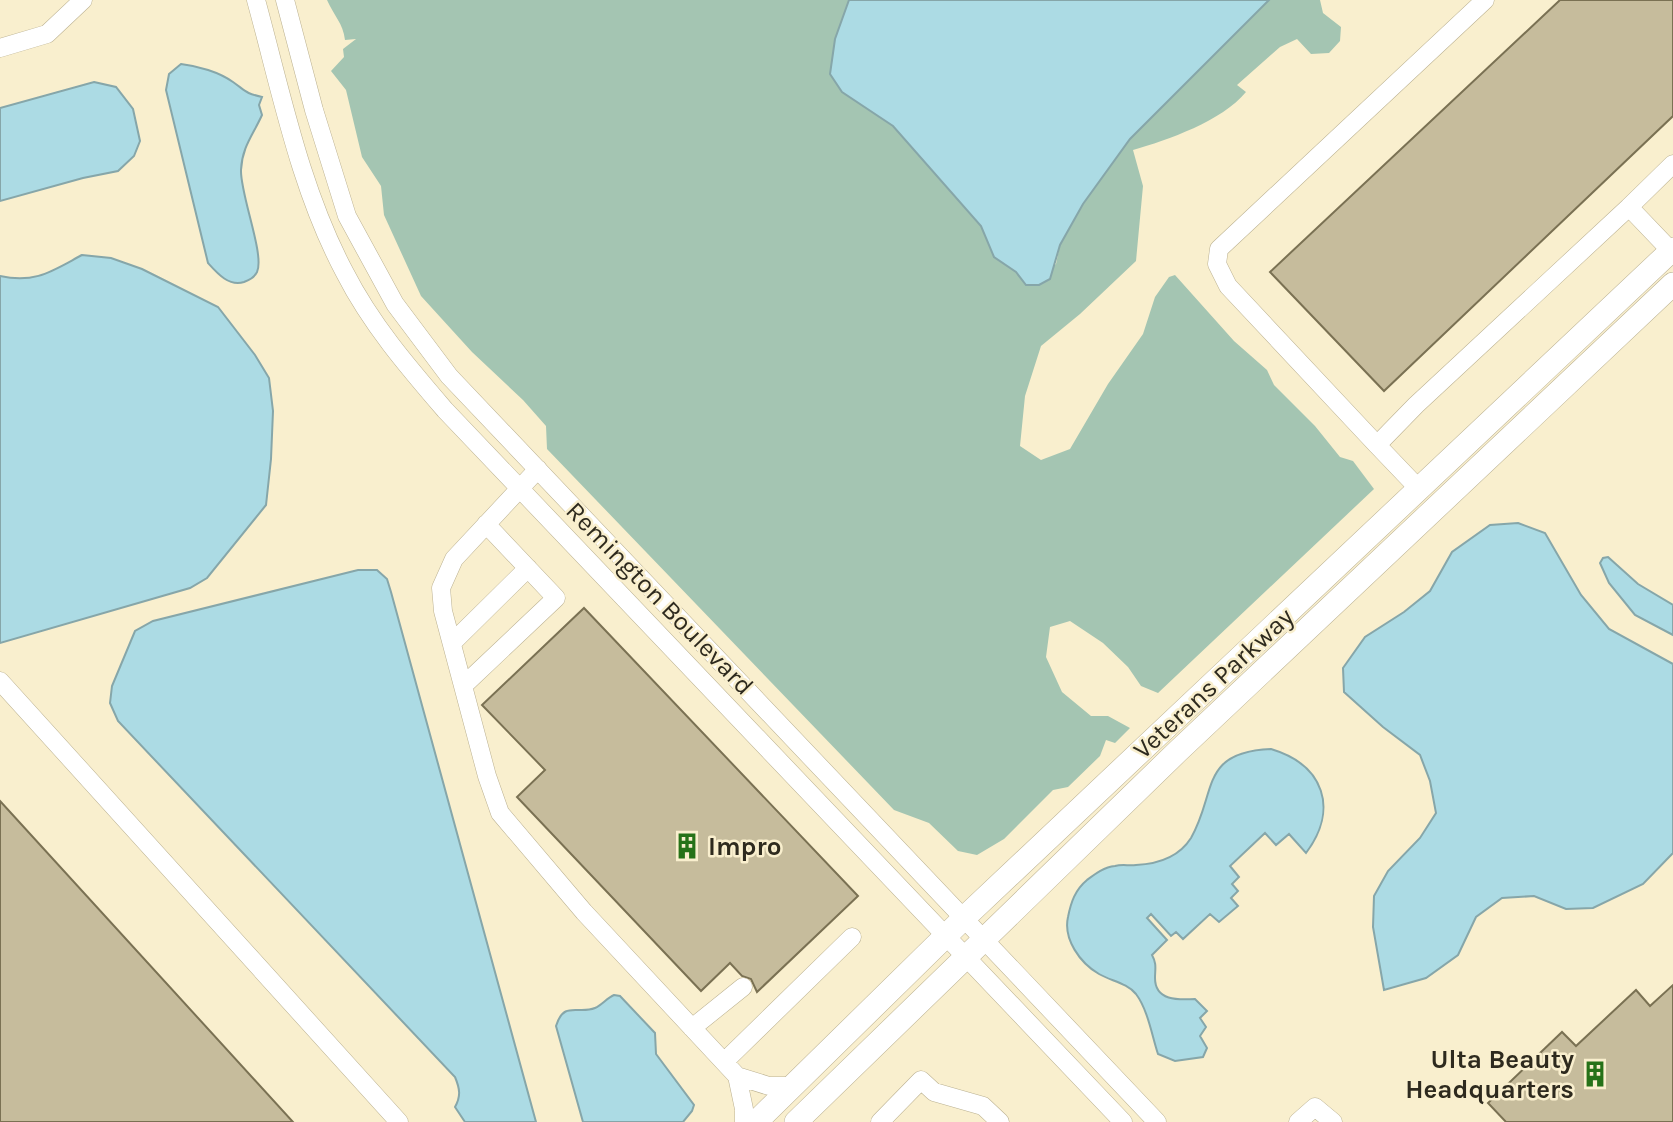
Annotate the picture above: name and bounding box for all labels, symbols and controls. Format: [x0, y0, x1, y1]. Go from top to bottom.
street label: Remington Boulevard [559, 495, 760, 701]
street label: Veterans Parkway [1127, 601, 1300, 765]
building icon: Impro [672, 831, 702, 861]
place label: Impro [708, 831, 781, 862]
place label: Ulta Beauty Headquarters [1405, 1044, 1574, 1105]
building icon: Ulta Beauty Headquarters [1580, 1059, 1610, 1089]

